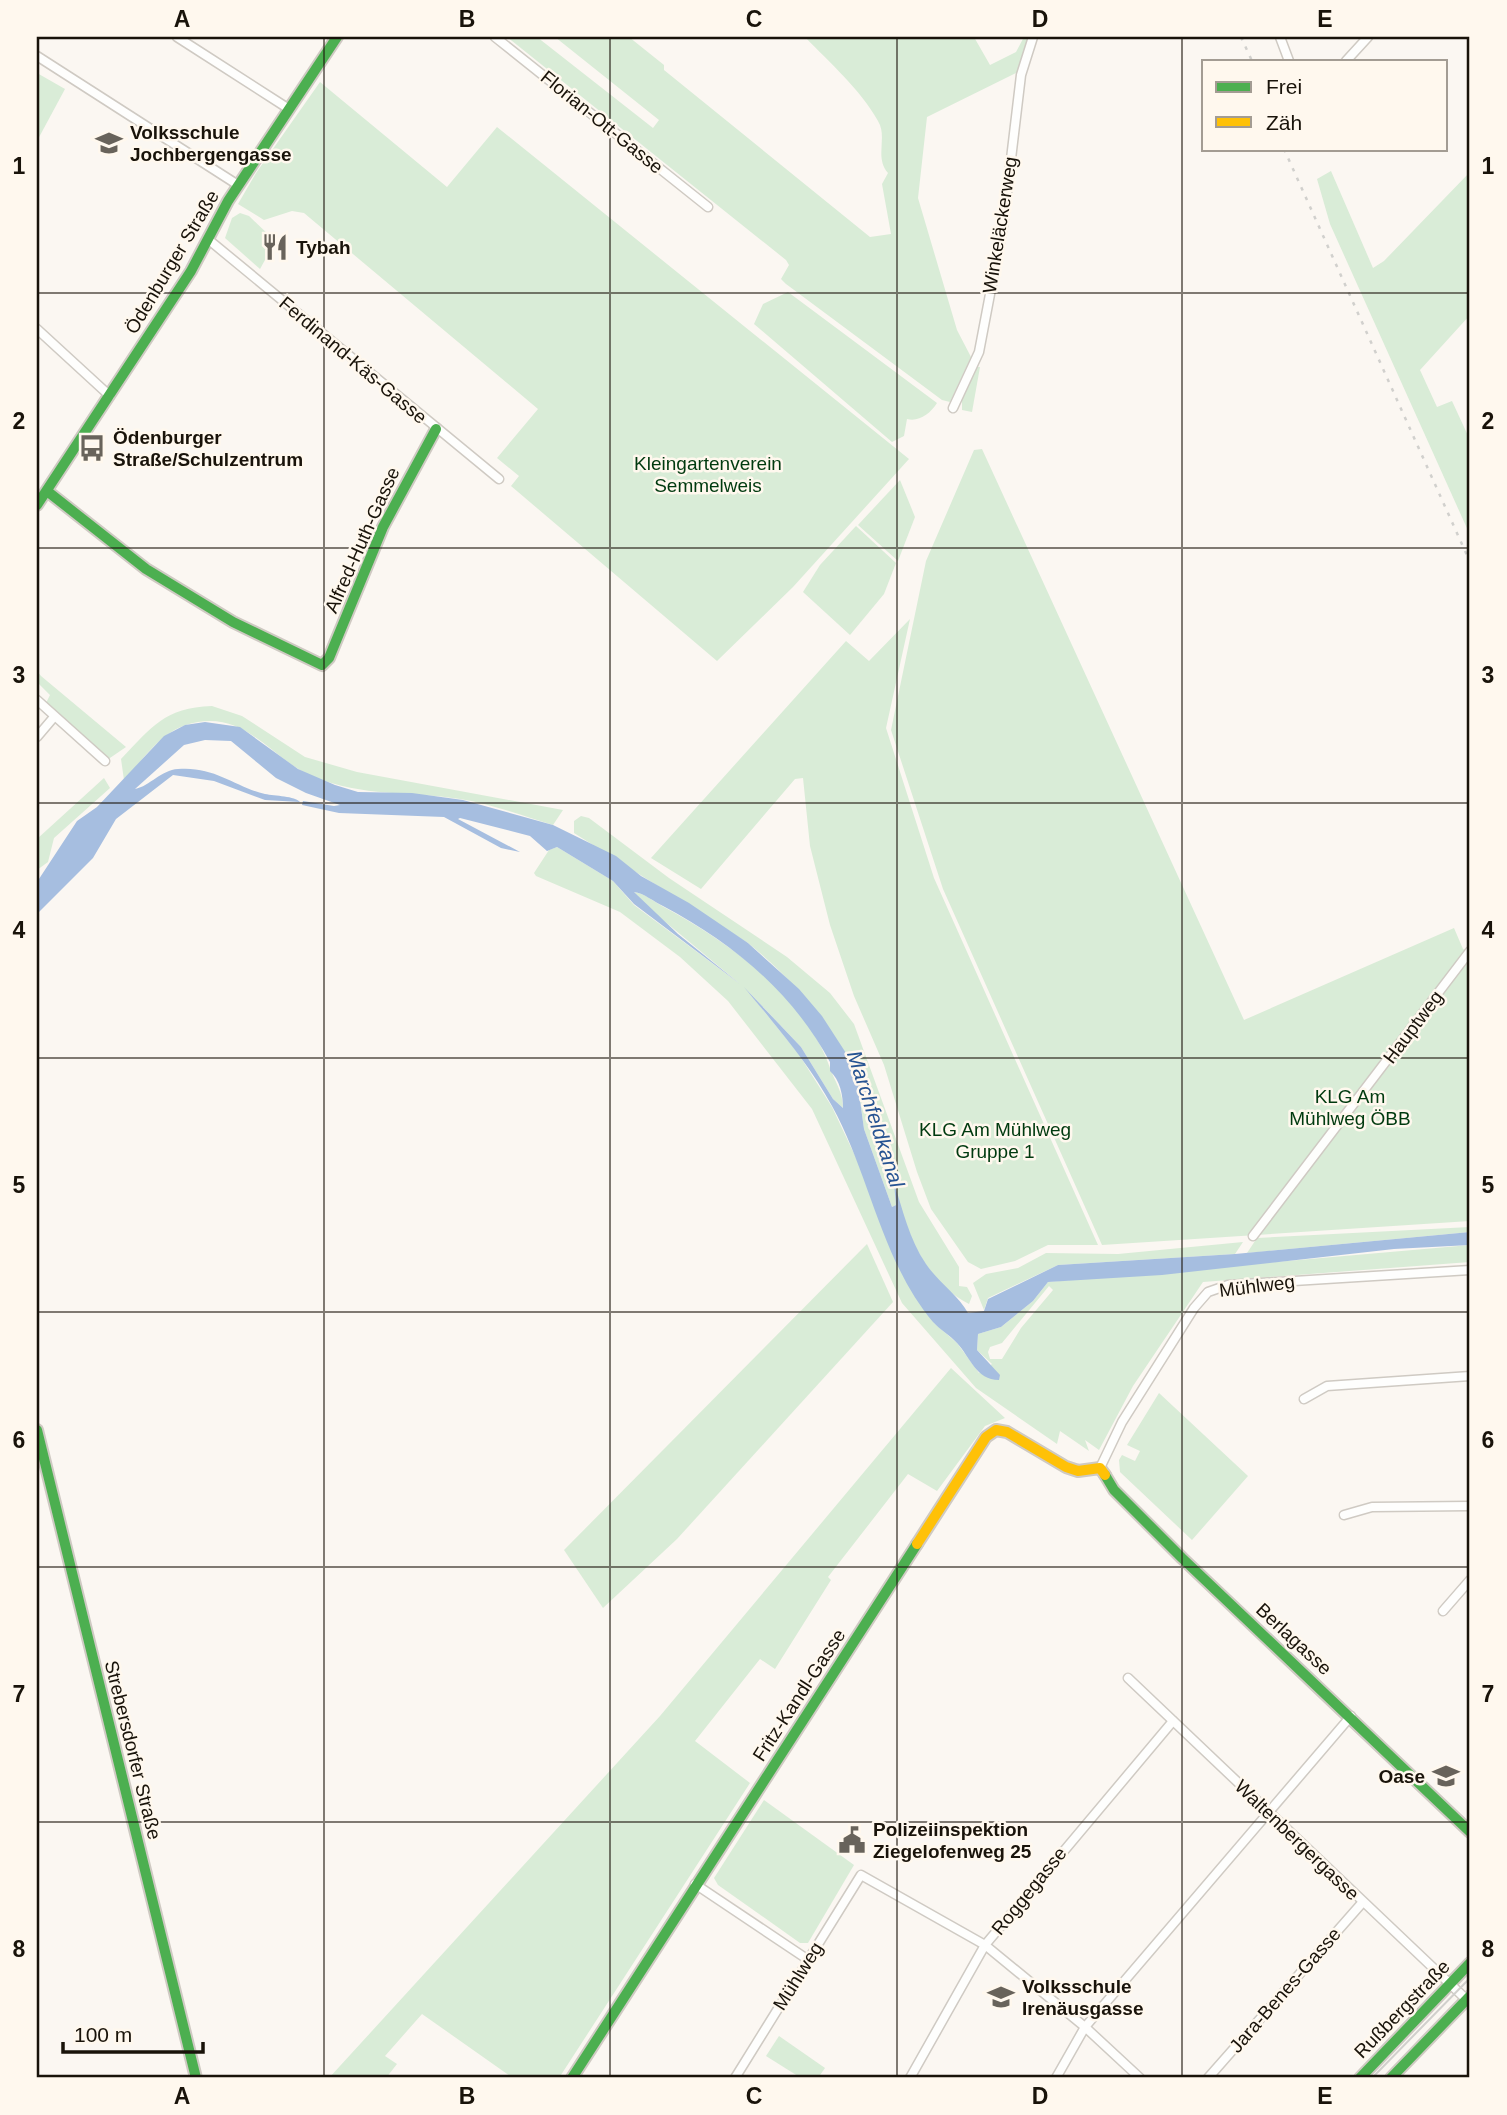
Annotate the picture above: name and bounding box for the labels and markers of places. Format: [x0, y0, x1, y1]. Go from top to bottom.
place label: Volksschule Jochbergengasse [130, 122, 292, 165]
school or university icon: Volksschule Jochbergengasse [94, 128, 124, 158]
restaurant icon: Tybah [260, 232, 290, 262]
place label: Tybah [296, 237, 351, 258]
place label: Ödenburger Straße/Schulzentrum [113, 427, 303, 470]
bus stop icon: Ödenburger Straße/Schulzentrum [77, 433, 107, 463]
school or university icon: Oase [1431, 1761, 1461, 1791]
place label: Oase [1379, 1766, 1425, 1787]
place label: Polizeiinspektion Ziegelofenweg 25 [873, 1819, 1032, 1862]
public building icon: Polizeiinspektion Ziegelofenweg 25 [837, 1825, 867, 1855]
place label: Volksschule Irenäusgasse [1022, 1976, 1143, 2019]
school or university icon: Volksschule Irenäusgasse [986, 1982, 1016, 2012]

